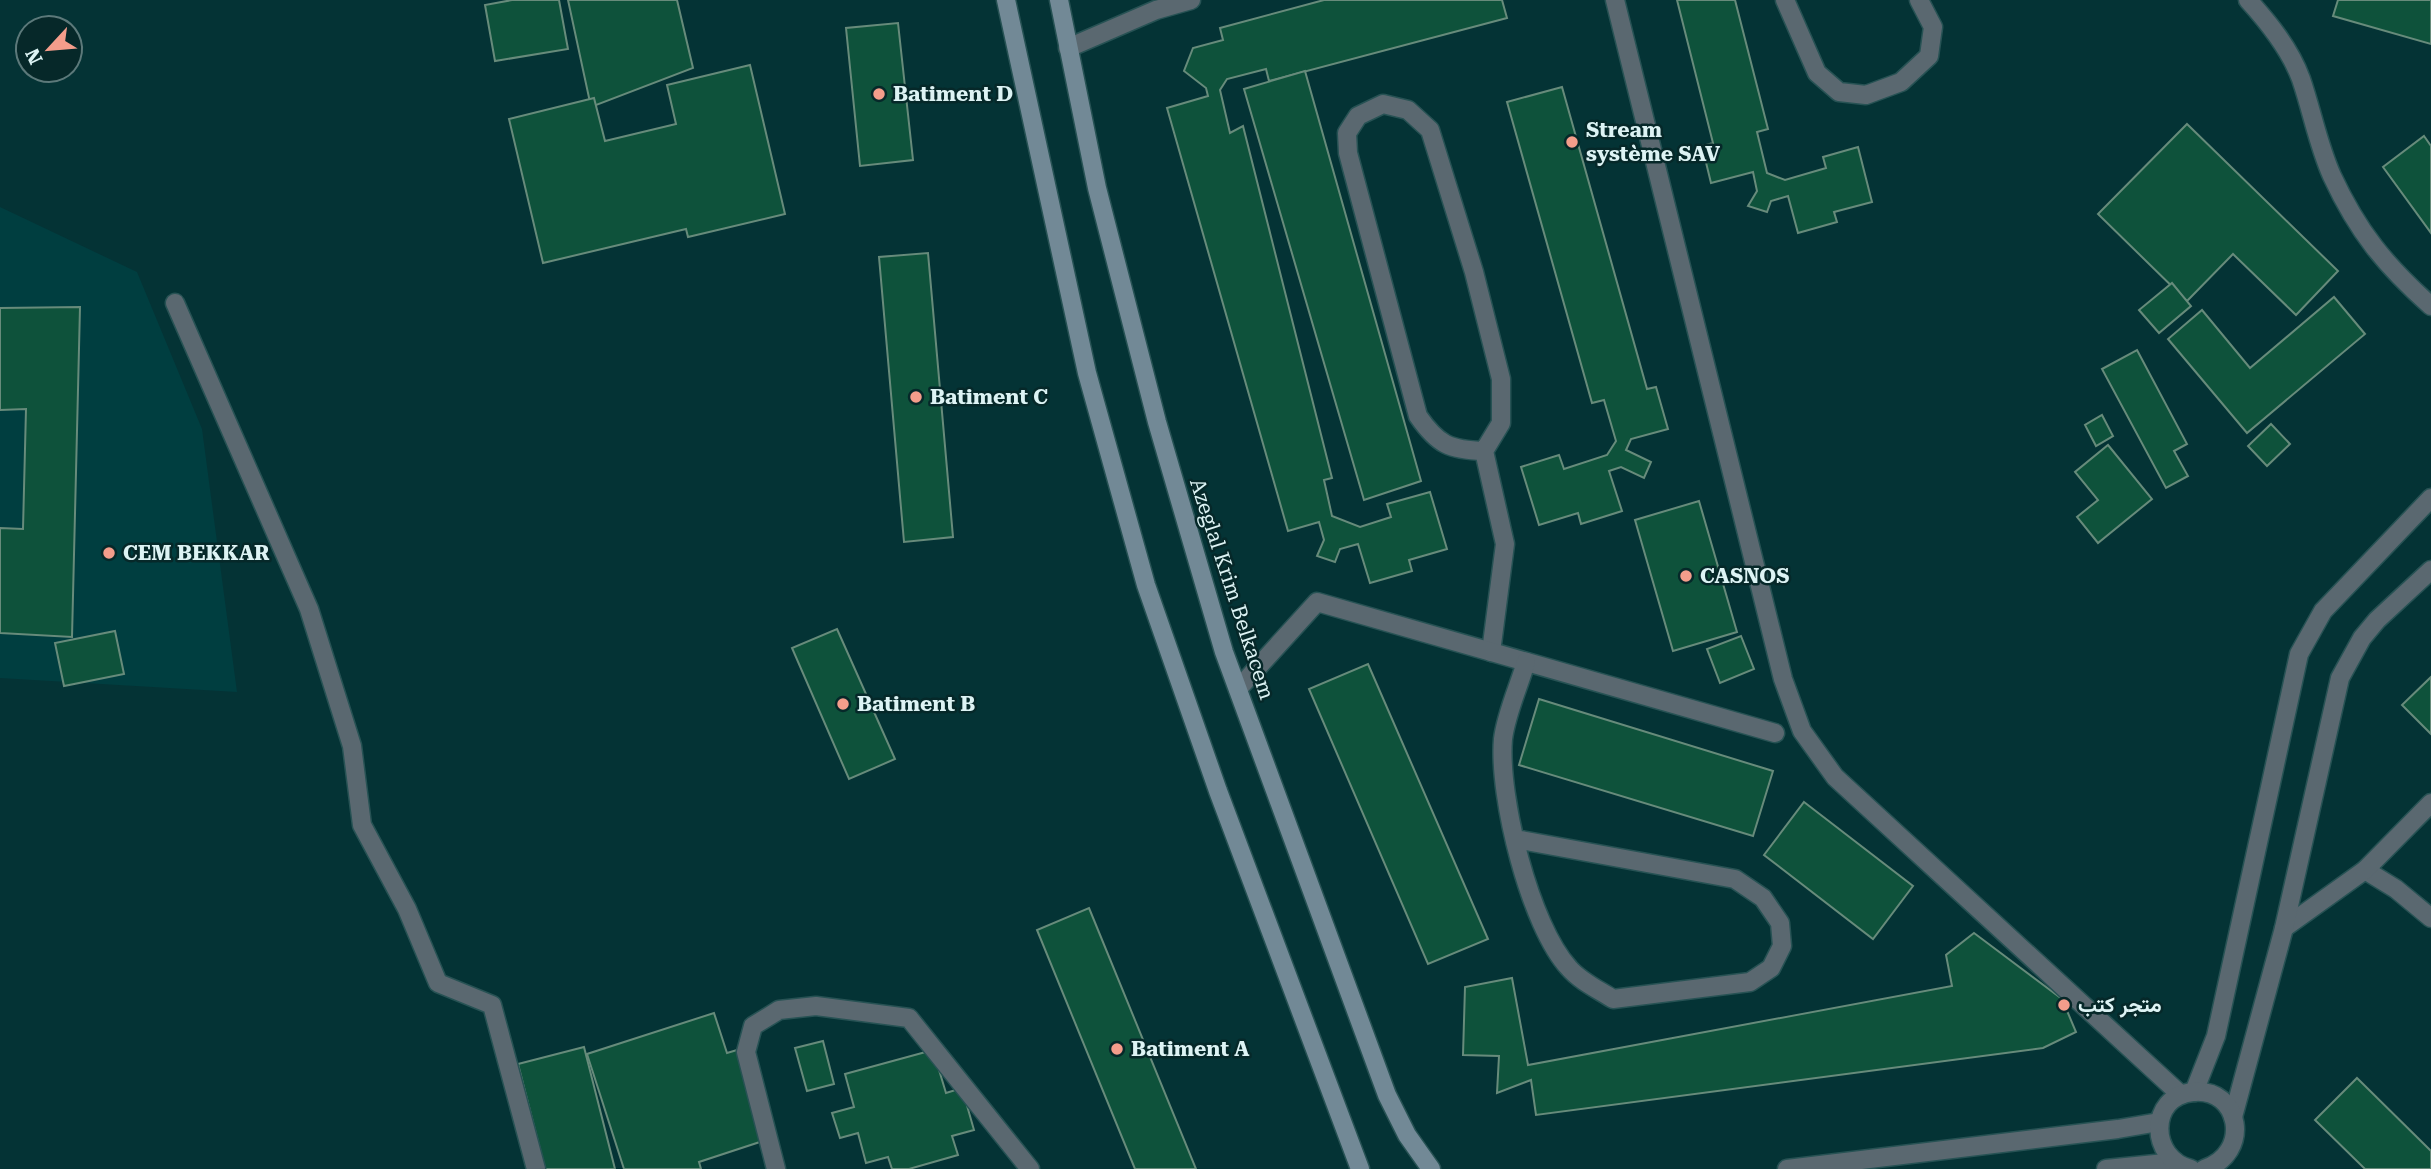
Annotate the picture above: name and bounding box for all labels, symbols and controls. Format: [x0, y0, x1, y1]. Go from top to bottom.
north arrow [14, 14, 84, 84]
text: N [20, 44, 48, 68]
place label: Batiment D [893, 82, 1013, 106]
marker: Batiment D [871, 86, 887, 102]
place label: Stream système SAV [1586, 118, 1720, 166]
marker: Stream système SAV [1564, 134, 1580, 150]
place label: Batiment C [930, 385, 1048, 409]
marker: Batiment C [908, 389, 924, 405]
street label: Azeglal Krim Belkacem [1185, 475, 1279, 703]
place label: CEM BEKKAR [123, 541, 270, 565]
marker: CEM BEKKAR [101, 545, 117, 561]
place label: CASNOS [1700, 564, 1789, 588]
marker: CASNOS [1678, 568, 1694, 584]
place label: Batiment B [857, 692, 975, 716]
marker: Batiment B [835, 696, 851, 712]
place label: متجر كتب [2078, 993, 2162, 1018]
marker: متجر كتب [2056, 997, 2072, 1013]
place label: Batiment A [1131, 1037, 1250, 1061]
marker: Batiment A [1109, 1041, 1125, 1057]

